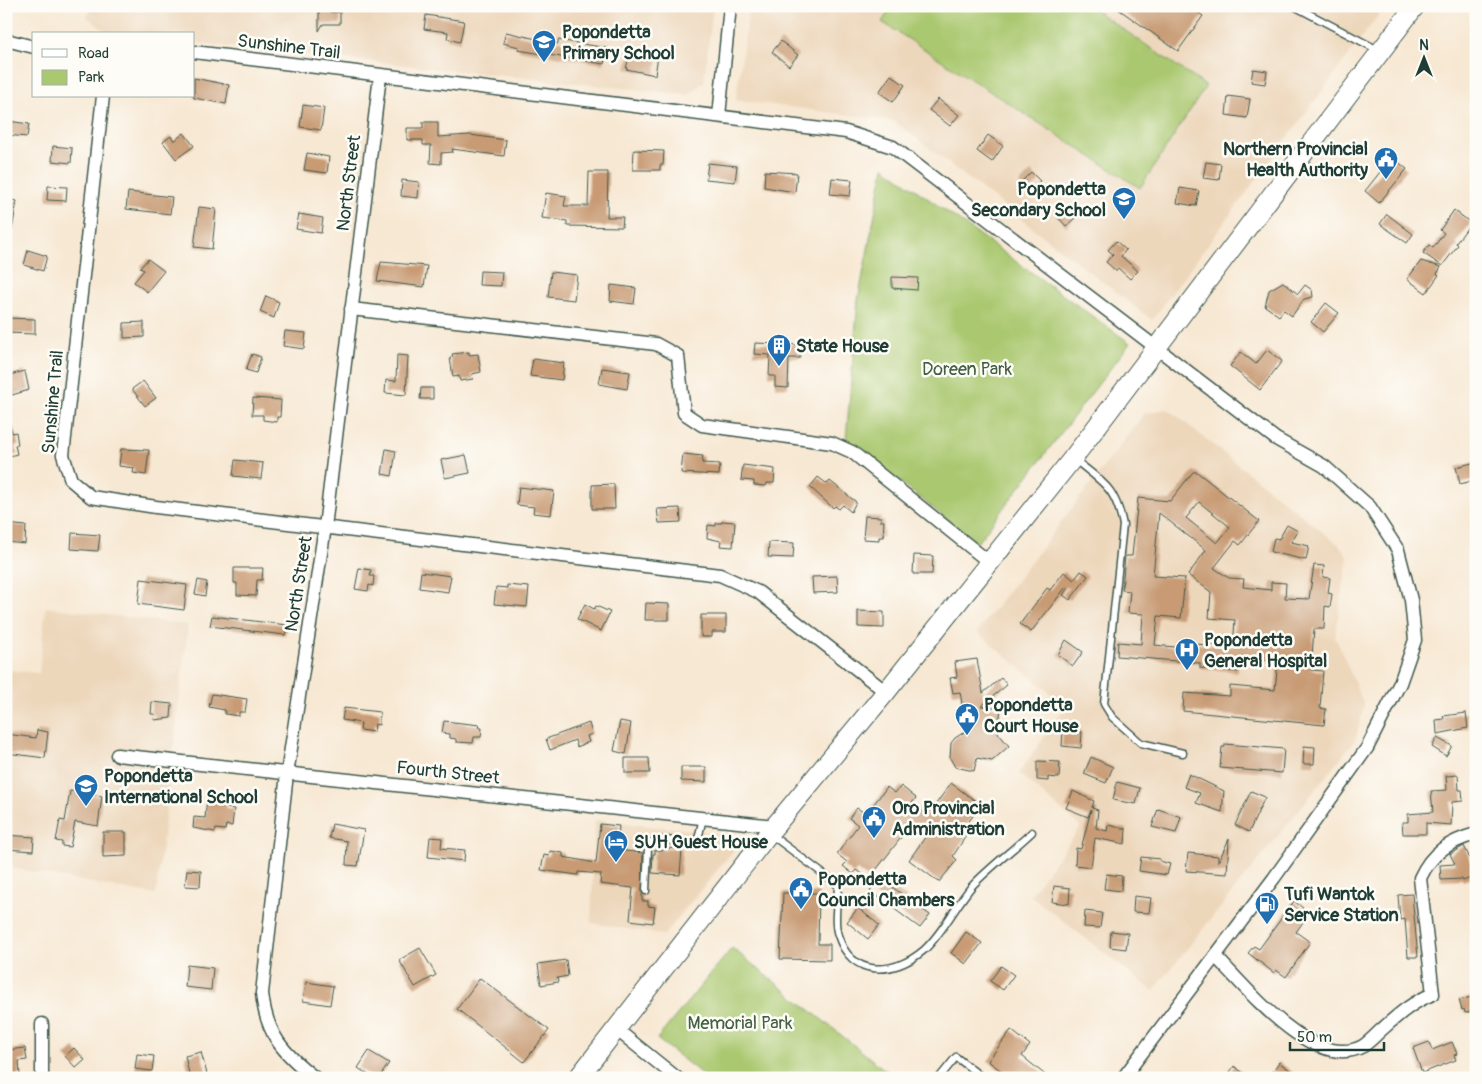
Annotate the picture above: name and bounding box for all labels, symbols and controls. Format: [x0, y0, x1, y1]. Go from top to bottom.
place label: Popondetta Primary School [562, 21, 675, 65]
street label: Sunshine Trail [236, 29, 342, 65]
school or university icon: Popondetta Primary School [531, 29, 557, 63]
legend [32, 32, 195, 98]
north arrow [1400, 32, 1450, 82]
text: N [1419, 37, 1429, 54]
text: Road [78, 44, 109, 63]
text: Park [78, 68, 105, 87]
street label: North Street [332, 133, 366, 232]
place label: Northern Provincial Health Authority [1223, 138, 1368, 182]
public building icon: Northern Provincial Health Authority [1373, 146, 1399, 180]
place label: Popondetta Secondary School [971, 178, 1107, 222]
school or university icon: Popondetta Secondary School [1111, 186, 1137, 220]
building icon: State House [766, 333, 792, 367]
place label: State House [796, 335, 890, 358]
street label: Sunshine Trail [37, 349, 69, 455]
park label: Doreen Park [922, 358, 1012, 381]
street label: North Street [280, 534, 318, 634]
place label: Popondetta General Hospital [1204, 629, 1327, 673]
hospital icon: Popondetta General Hospital [1174, 637, 1200, 671]
place label: Popondetta Court House [984, 694, 1080, 738]
public building icon: Popondetta Court House [954, 702, 980, 736]
street label: Fourth Street [395, 756, 501, 790]
place label: Popondetta International School [104, 765, 258, 809]
school or university icon: Popondetta International School [73, 773, 99, 807]
place label: Oro Provincial Administration [892, 797, 1005, 841]
public building icon: Oro Provincial Administration [861, 805, 887, 839]
hotel icon: SUH Guest House [603, 829, 629, 863]
place label: SUH Guest House [634, 831, 769, 854]
place label: Popondetta Council Chambers [818, 868, 956, 912]
public building icon: Popondetta Council Chambers [788, 876, 814, 910]
place label: Tufi Wantok Service Station [1283, 883, 1399, 927]
fuel station icon: Tufi Wantok Service Station [1254, 891, 1280, 925]
park label: Memorial Park [687, 1012, 793, 1035]
scale bar [1290, 1019, 1383, 1051]
text: 50 m [1297, 1028, 1332, 1047]

